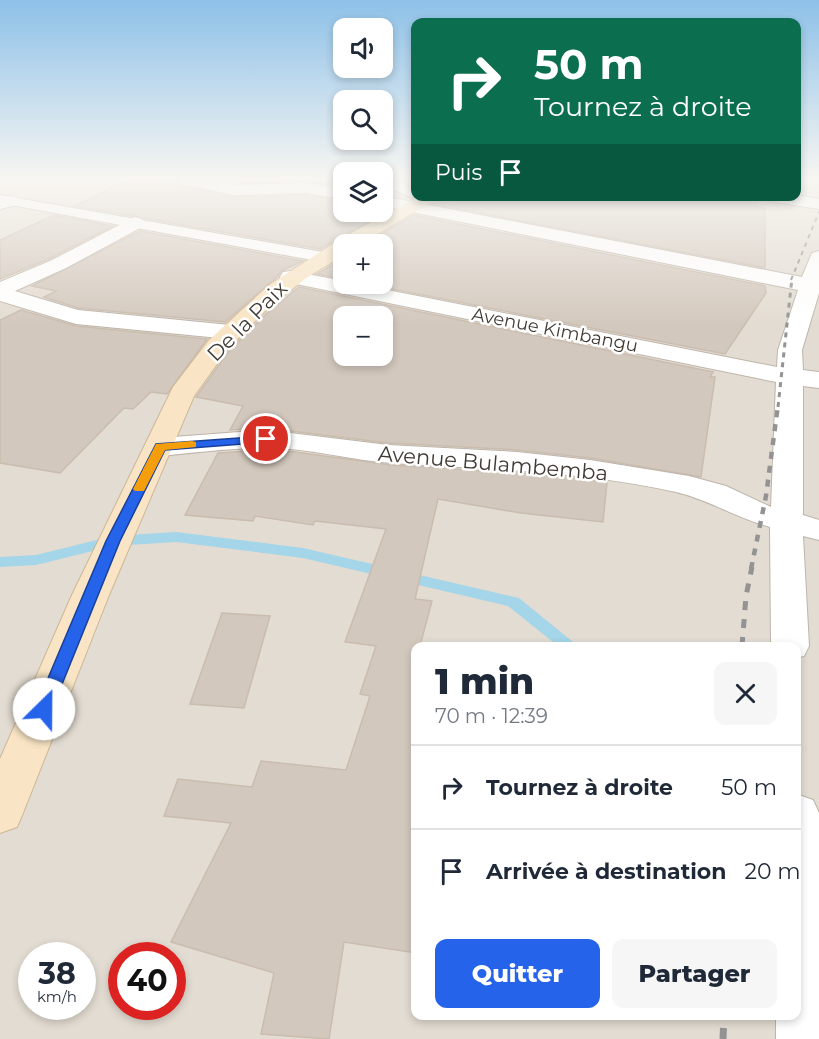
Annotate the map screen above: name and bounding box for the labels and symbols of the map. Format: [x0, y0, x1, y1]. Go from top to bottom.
street label: De la Paix [202, 276, 292, 366]
street label: Avenue Kimbangu [470, 303, 640, 357]
pin [240, 413, 291, 464]
street label: Avenue Bulambemba [377, 440, 609, 486]
position arrow [12, 677, 76, 741]
speed limit sign: 40 [108, 942, 186, 1020]

